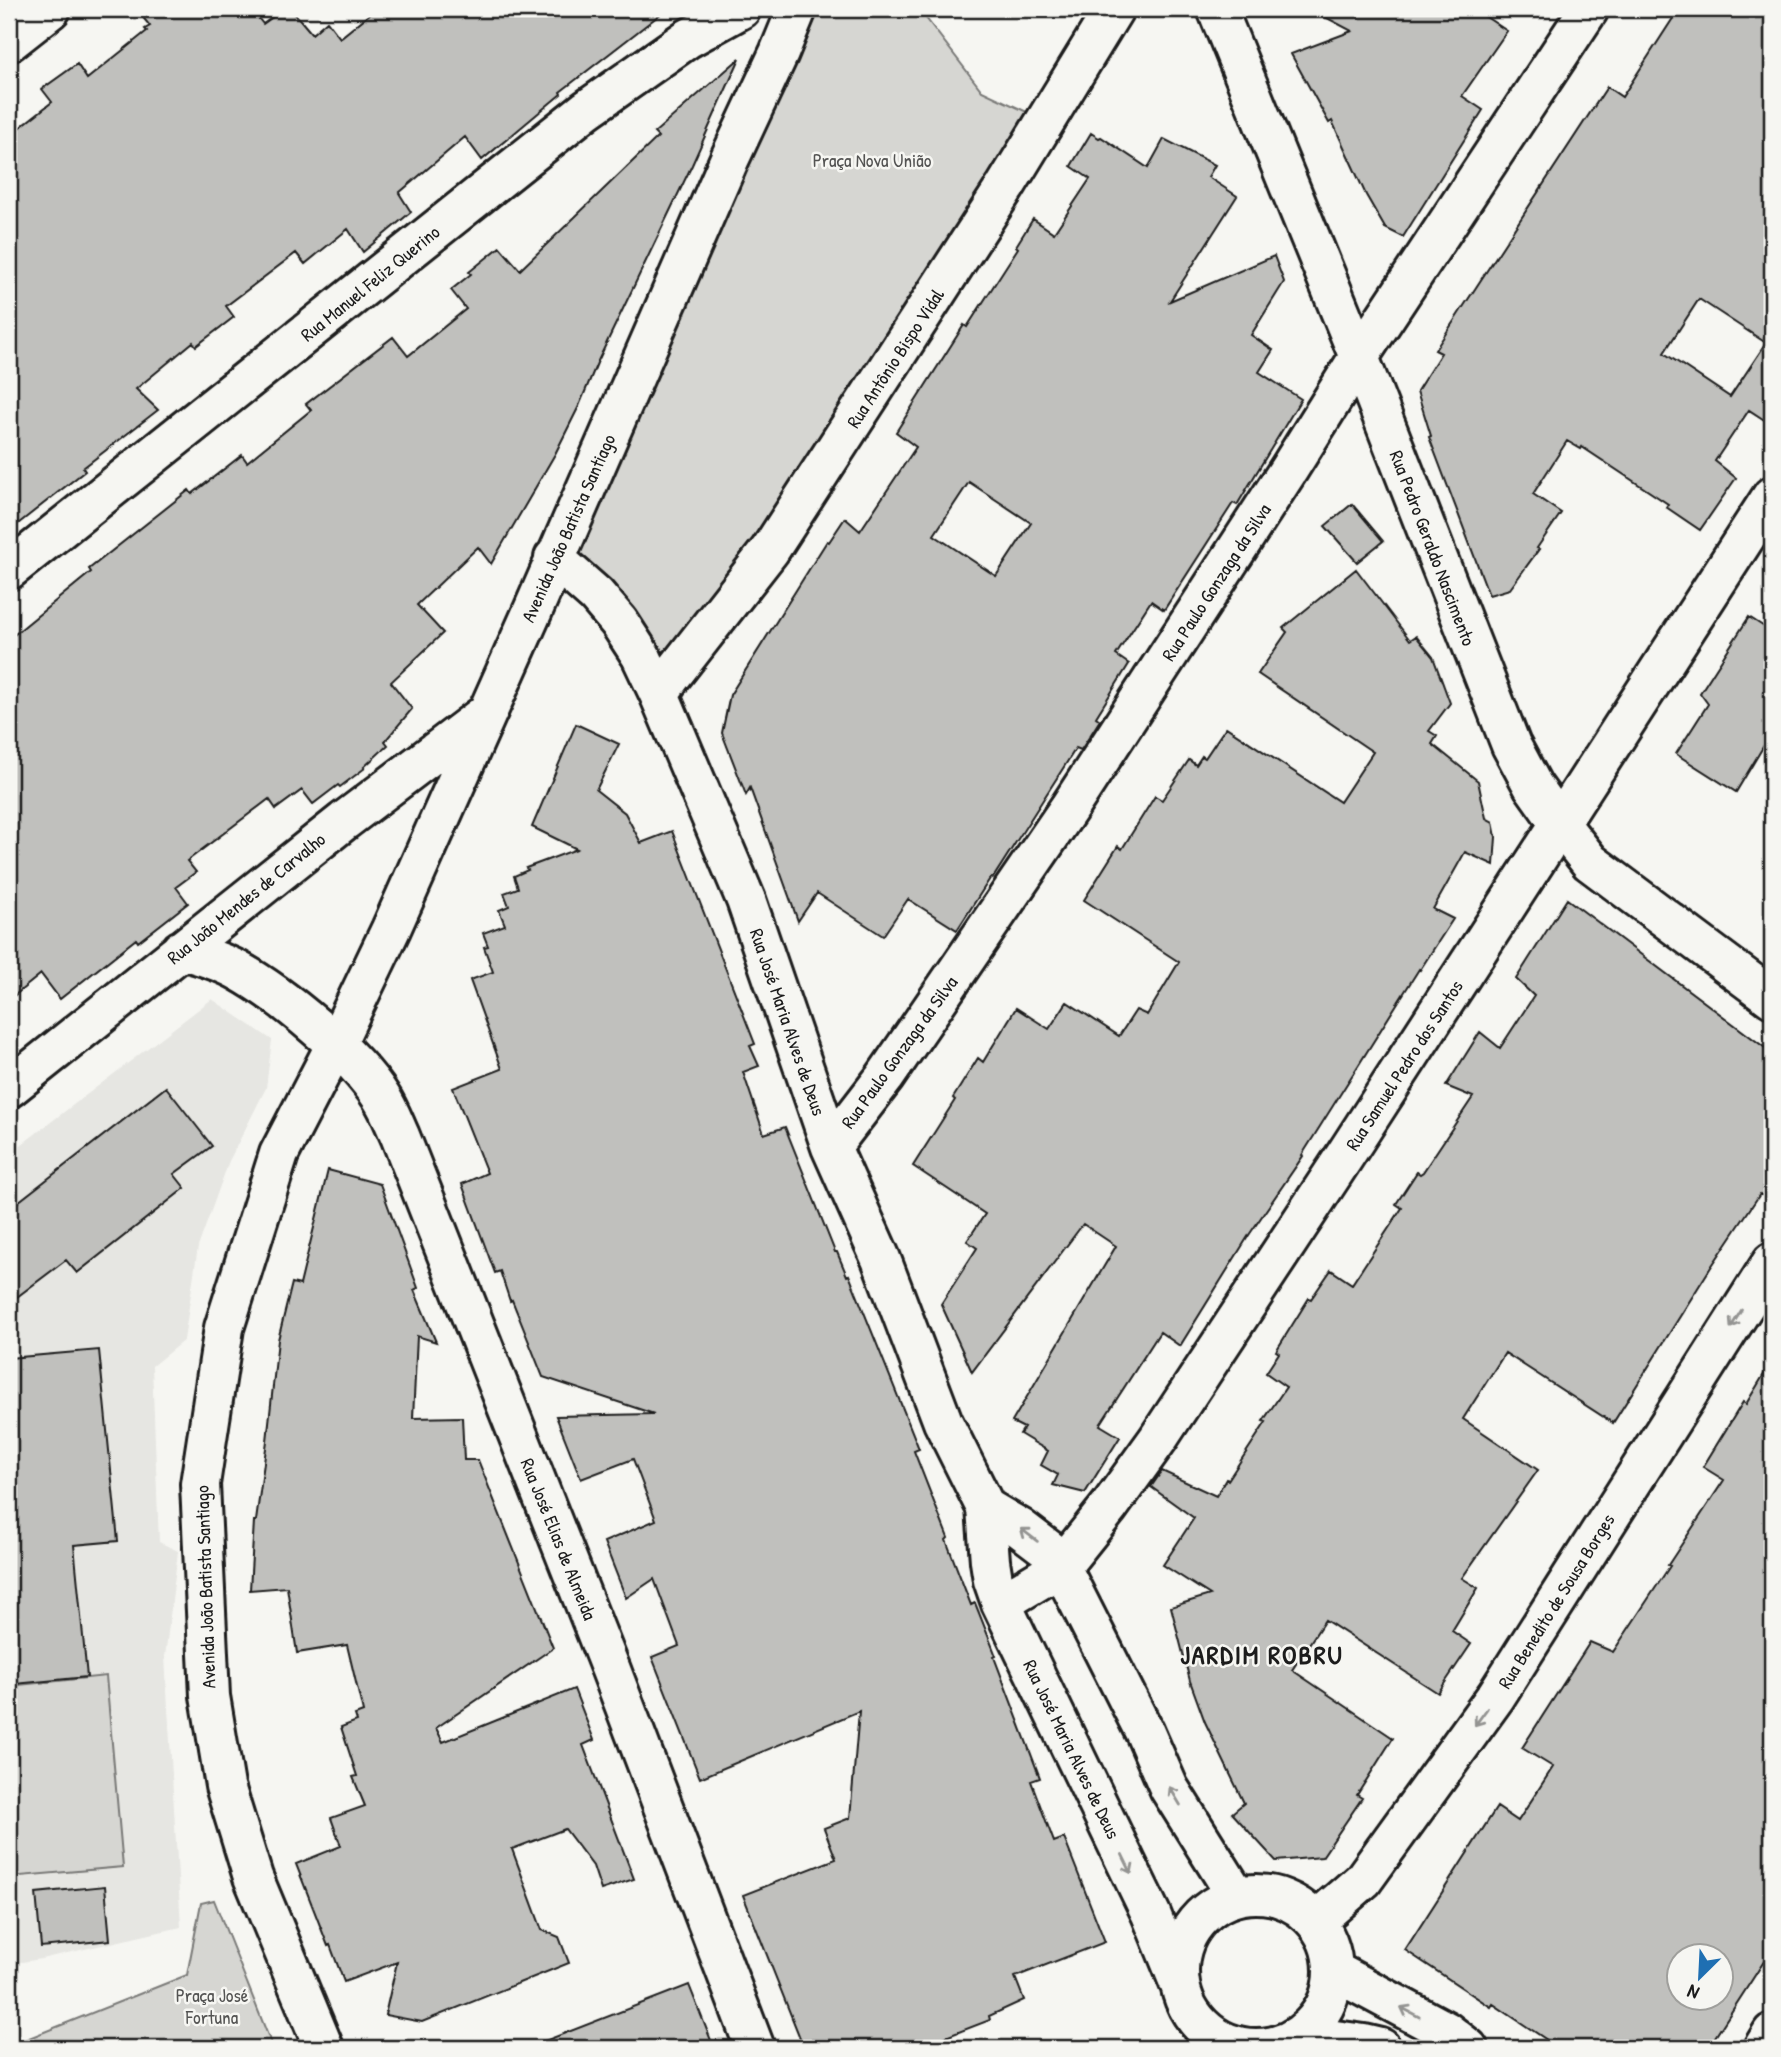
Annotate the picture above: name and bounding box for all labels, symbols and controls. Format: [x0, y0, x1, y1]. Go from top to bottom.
park label: Praça Nova União [813, 147, 932, 173]
street label: Rua Manuel Feliz Querino [295, 219, 445, 347]
street label: Rua Antônio Bispo Vidal [840, 283, 950, 433]
street label: Avenida João Batista Santiago [515, 430, 621, 626]
street label: Rua Pedro Geraldo Nascimento [1384, 447, 1482, 650]
street label: Rua Paulo Gonzaga da Silva [1155, 498, 1277, 666]
street label: Rua João Mendes de Carvalho [161, 826, 331, 970]
street label: Rua José Maria Alves de Deus [744, 925, 832, 1119]
street label: Rua Paulo Gonzaga da Silva [835, 970, 964, 1134]
street label: Rua Samuel Pedro dos Santos [1339, 975, 1469, 1155]
one-way arrow [1728, 1309, 1742, 1329]
street label: Rua José Elias de Almeida [515, 1454, 603, 1624]
street label: Avenida João Batista Santiago [188, 1485, 222, 1689]
street label: Rua Benedito de Sousa Borges [1491, 1508, 1621, 1694]
one-way arrow [1020, 1528, 1039, 1543]
district label: JARDIM ROBRU [1180, 1637, 1344, 1672]
street label: Rua José Maria Alves de Deus [1017, 1655, 1127, 1843]
one-way arrow [1474, 1707, 1488, 1726]
one-way arrow [1167, 1786, 1181, 1806]
one-way arrow [1121, 1853, 1135, 1874]
north arrow [1666, 1941, 1736, 2011]
text: N [1683, 1979, 1703, 2006]
park label: Praça José Fortuna [176, 1982, 249, 2030]
one-way arrow [1400, 2005, 1421, 2018]

